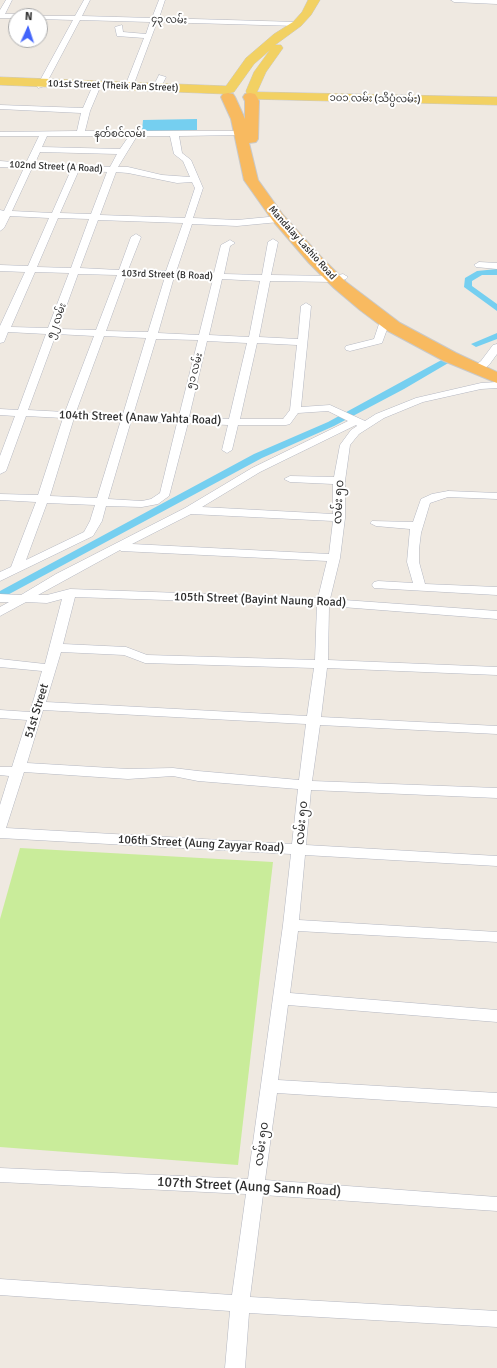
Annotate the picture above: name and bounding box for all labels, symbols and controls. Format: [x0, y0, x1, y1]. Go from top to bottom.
north arrow [8, 8, 48, 48]
text: N [24, 10, 33, 23]
street label: ၄၃ လမ်း [151, 13, 187, 27]
street label: 101st Street (Theik Pan Street) [47, 78, 179, 94]
street label: ၁၀၁ လမ်း (သိပ္ပံလမ်း) [329, 92, 421, 106]
street label: နတ်စင်လမ်း [94, 128, 146, 140]
street label: 102nd Street (A Road) [9, 159, 103, 175]
street label: Mandalay Lashio Road [266, 204, 338, 282]
street label: 103rd Street (B Road) [121, 267, 213, 283]
street label: ၅၂ လမ်း [45, 301, 69, 341]
street label: ၅၁ လမ်း [184, 352, 206, 390]
street label: 104th Street (Anaw Yahta Road) [59, 408, 221, 428]
street label: လမ်း ၅၀ [331, 479, 347, 525]
street label: 105th Street (Bayint Naung Road) [174, 590, 346, 610]
street label: 51st Street [22, 682, 52, 740]
street label: လမ်း ၅၀ [293, 800, 311, 846]
street label: 106th Street (Aung Zayyar Road) [118, 832, 284, 856]
street label: လမ်း ၅၀ [252, 1121, 272, 1167]
street label: 107th Street (Aung Sann Road) [156, 1174, 342, 1200]

